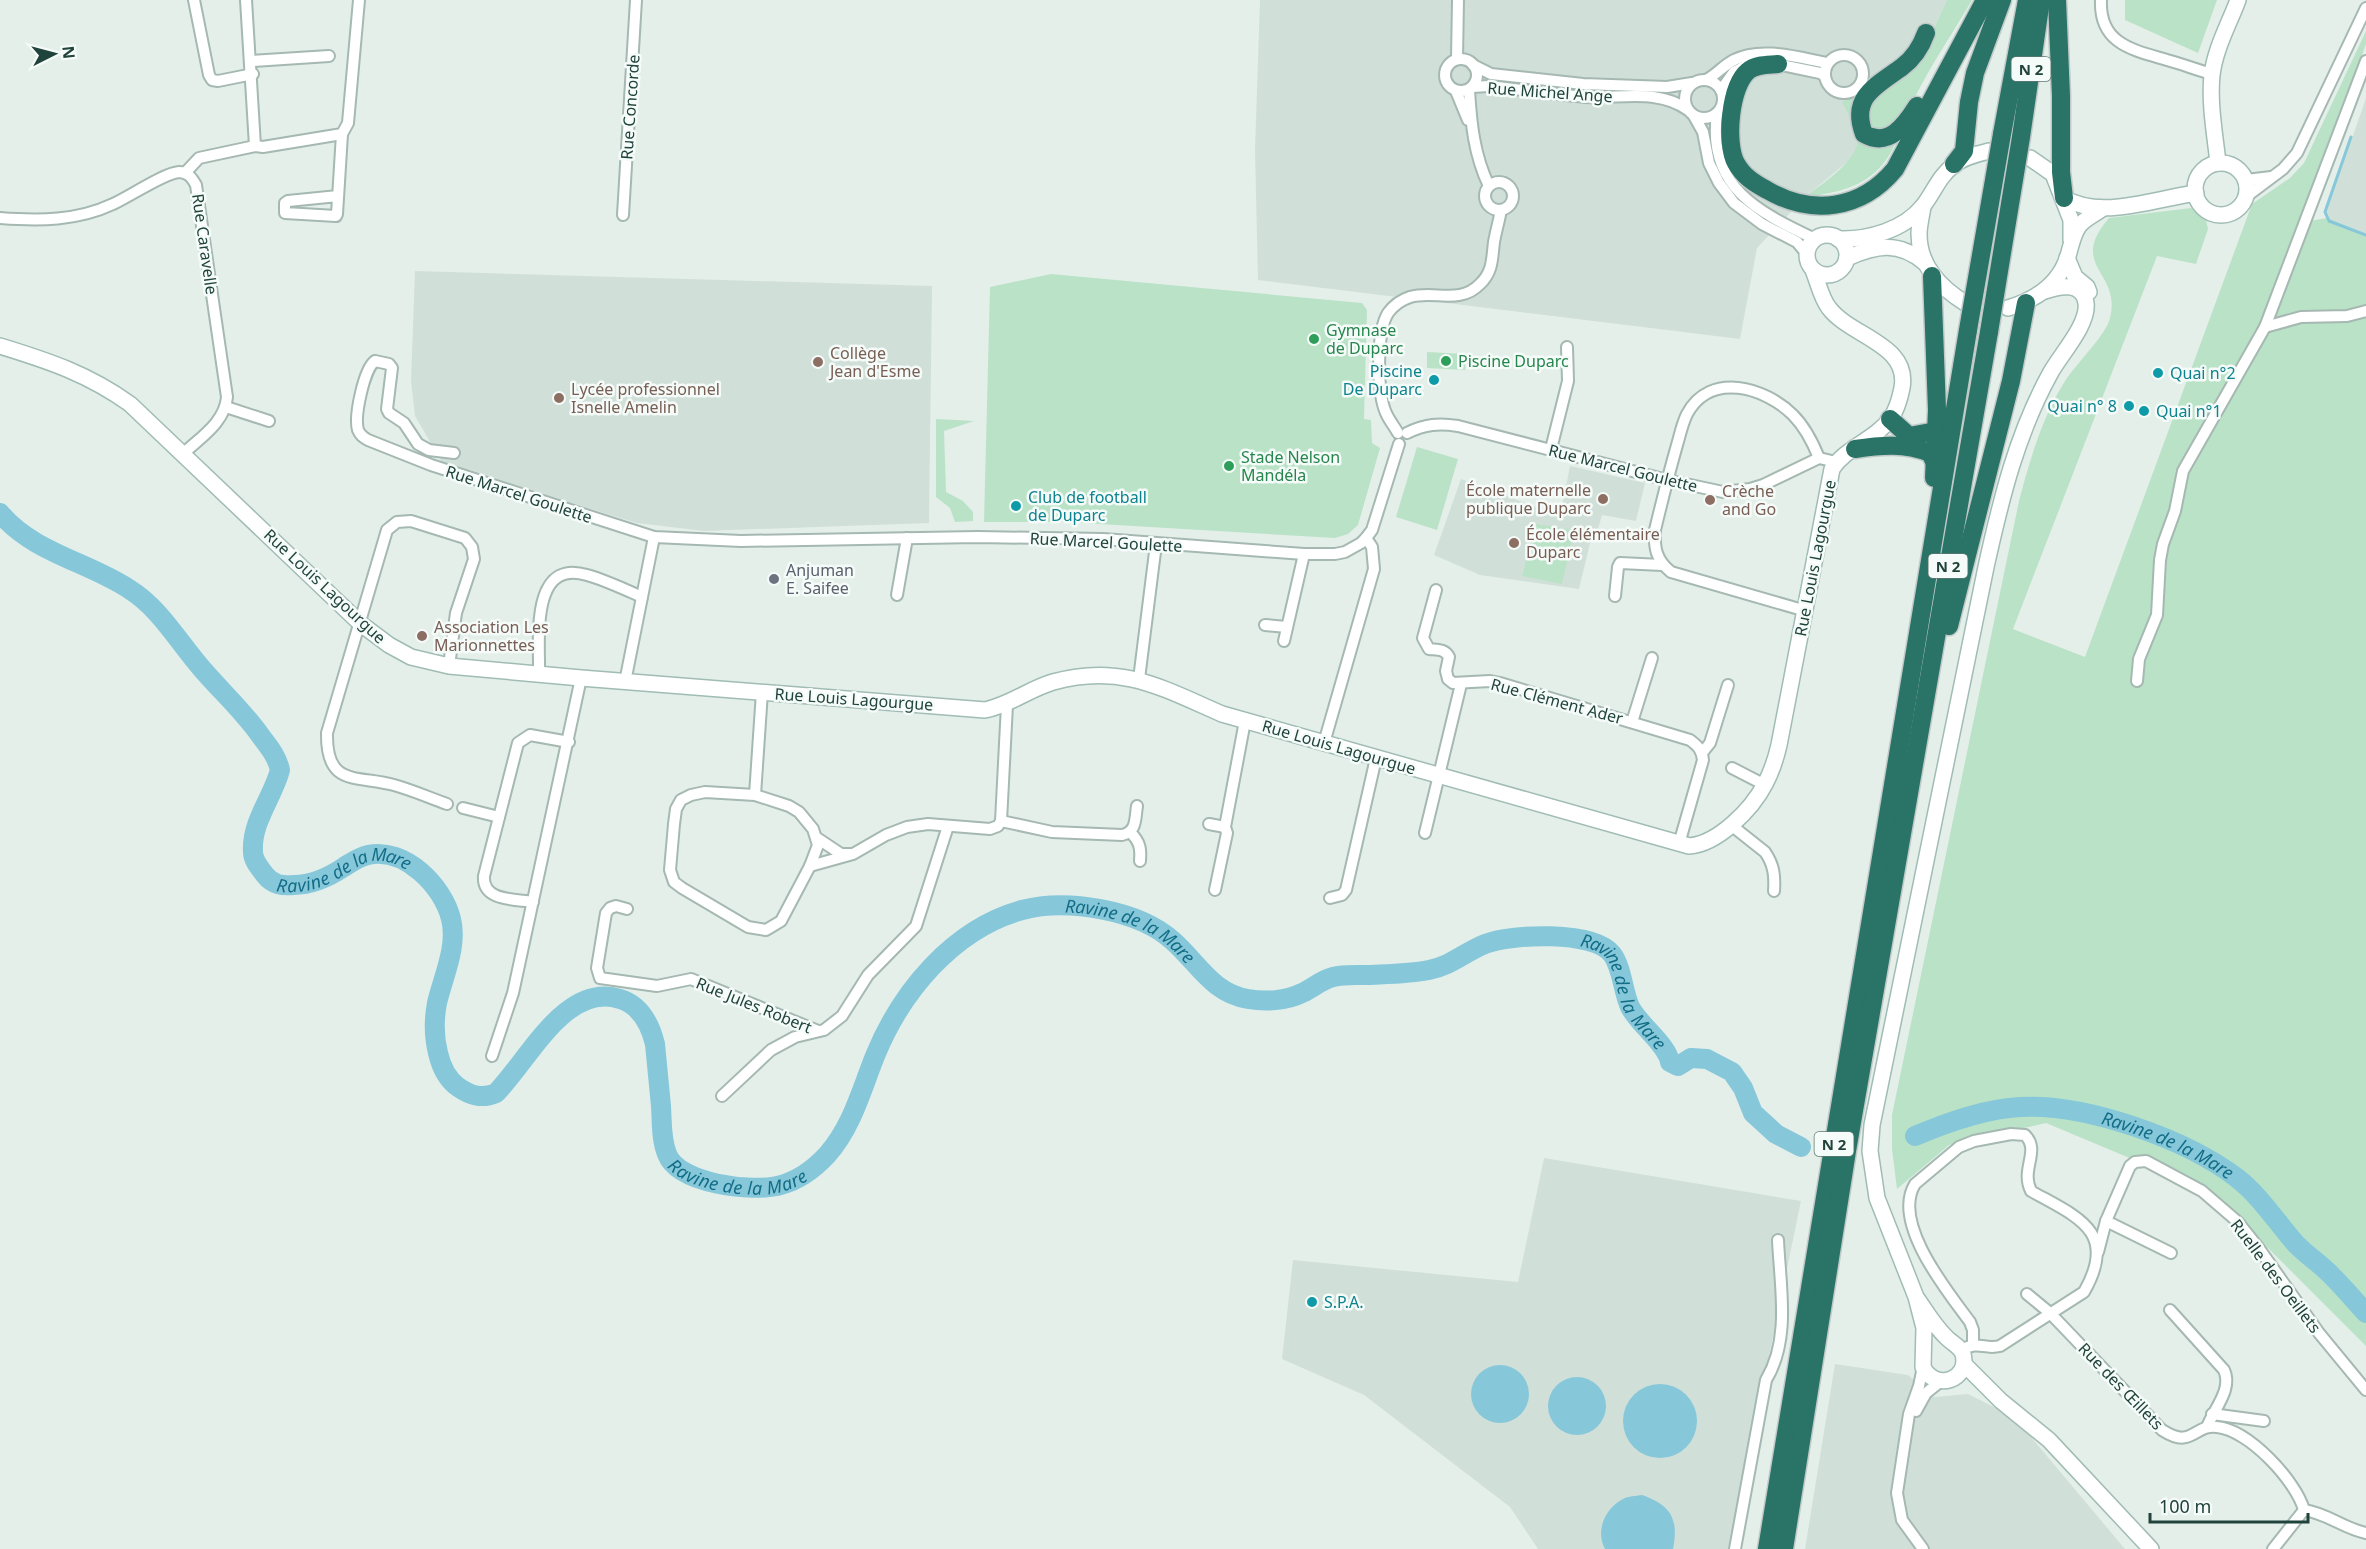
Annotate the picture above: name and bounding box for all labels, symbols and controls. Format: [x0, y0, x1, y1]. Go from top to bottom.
north arrow [24, 24, 84, 84]
text: N [57, 45, 81, 60]
street label: Rue Concorde [615, 54, 645, 160]
road number: N 2 [2012, 57, 2050, 81]
street label: Rue Michel Ange [1487, 77, 1613, 107]
street label: Rue Caravelle [187, 192, 223, 296]
place label: Gymnase de Duparc [1326, 319, 1404, 359]
marker: Gymnase de Duparc [1307, 332, 1321, 346]
place label: Collège Jean d'Esme [828, 342, 920, 382]
place label: Piscine Duparc [1458, 350, 1569, 372]
marker: Piscine Duparc [1439, 354, 1453, 368]
marker: Collège Jean d'Esme [811, 355, 825, 369]
place label: Piscine De Duparc [1343, 360, 1422, 400]
place label: Quai n°2 [2170, 362, 2236, 384]
marker: Quai n°2 [2151, 366, 2165, 380]
marker: Piscine De Duparc [1427, 373, 1441, 387]
place label: Lycée professionnel Isnelle Amelin [571, 378, 720, 418]
marker: Lycée professionnel Isnelle Amelin [552, 391, 566, 405]
place label: Quai n° 8 [2047, 395, 2117, 417]
marker: Quai n° 8 [2122, 399, 2136, 413]
place label: Quai n°1 [2156, 400, 2222, 422]
marker: Quai n°1 [2137, 404, 2151, 418]
street label: Rue Marcel Goulette [1546, 439, 1700, 497]
place label: Stade Nelson Mandéla [1241, 446, 1340, 486]
marker: Stade Nelson Mandéla [1222, 459, 1236, 473]
street label: Rue Marcel Goulette [443, 460, 595, 528]
street label: Rue Louis Lagourgue [1789, 478, 1841, 638]
place label: École maternelle publique Duparc [1466, 479, 1591, 519]
place label: Crèche and Go [1722, 480, 1776, 520]
place label: Club de football de Duparc [1028, 486, 1147, 526]
marker: École maternelle publique Duparc [1596, 492, 1610, 506]
marker: Crèche and Go [1703, 493, 1717, 507]
marker: Club de football de Duparc [1009, 499, 1023, 513]
place label: École élémentaire Duparc [1526, 523, 1660, 563]
street label: Rue Louis Lagourgue [259, 524, 391, 648]
street label: Rue Marcel Goulette [1029, 527, 1183, 557]
marker: École élémentaire Duparc [1507, 536, 1521, 550]
road number: N 2 [1928, 554, 1968, 578]
place label: Anjuman E. Saifee [786, 559, 854, 599]
marker: Anjuman E. Saifee [767, 572, 781, 586]
place label: Association Les Marionnettes [434, 616, 549, 656]
marker: Association Les Marionnettes [415, 629, 429, 643]
street label: Rue Clément Ader [1489, 673, 1626, 729]
street label: Rue Louis Lagourgue [774, 682, 934, 716]
street label: Rue Louis Lagourgue [1260, 715, 1418, 779]
water label: Ravine de la Mare [275, 842, 416, 898]
water label: Ravine de la Mare [1065, 893, 1201, 968]
water label: Ravine de la Mare [1578, 928, 1672, 1054]
street label: Rue Jules Robert [693, 972, 815, 1038]
water label: Ravine de la Mare [2099, 1105, 2239, 1184]
road number: N 2 [1814, 1132, 1854, 1156]
water label: Ravine de la Mare [663, 1153, 811, 1200]
street label: Ruelle des Oeillets [2226, 1215, 2326, 1337]
place label: S.P.A. [1324, 1291, 1363, 1313]
marker: S.P.A. [1305, 1295, 1319, 1309]
street label: Rue des Œillets [2074, 1338, 2168, 1434]
scale bar [2150, 1486, 2308, 1524]
text: 100 m [2159, 1494, 2211, 1518]

